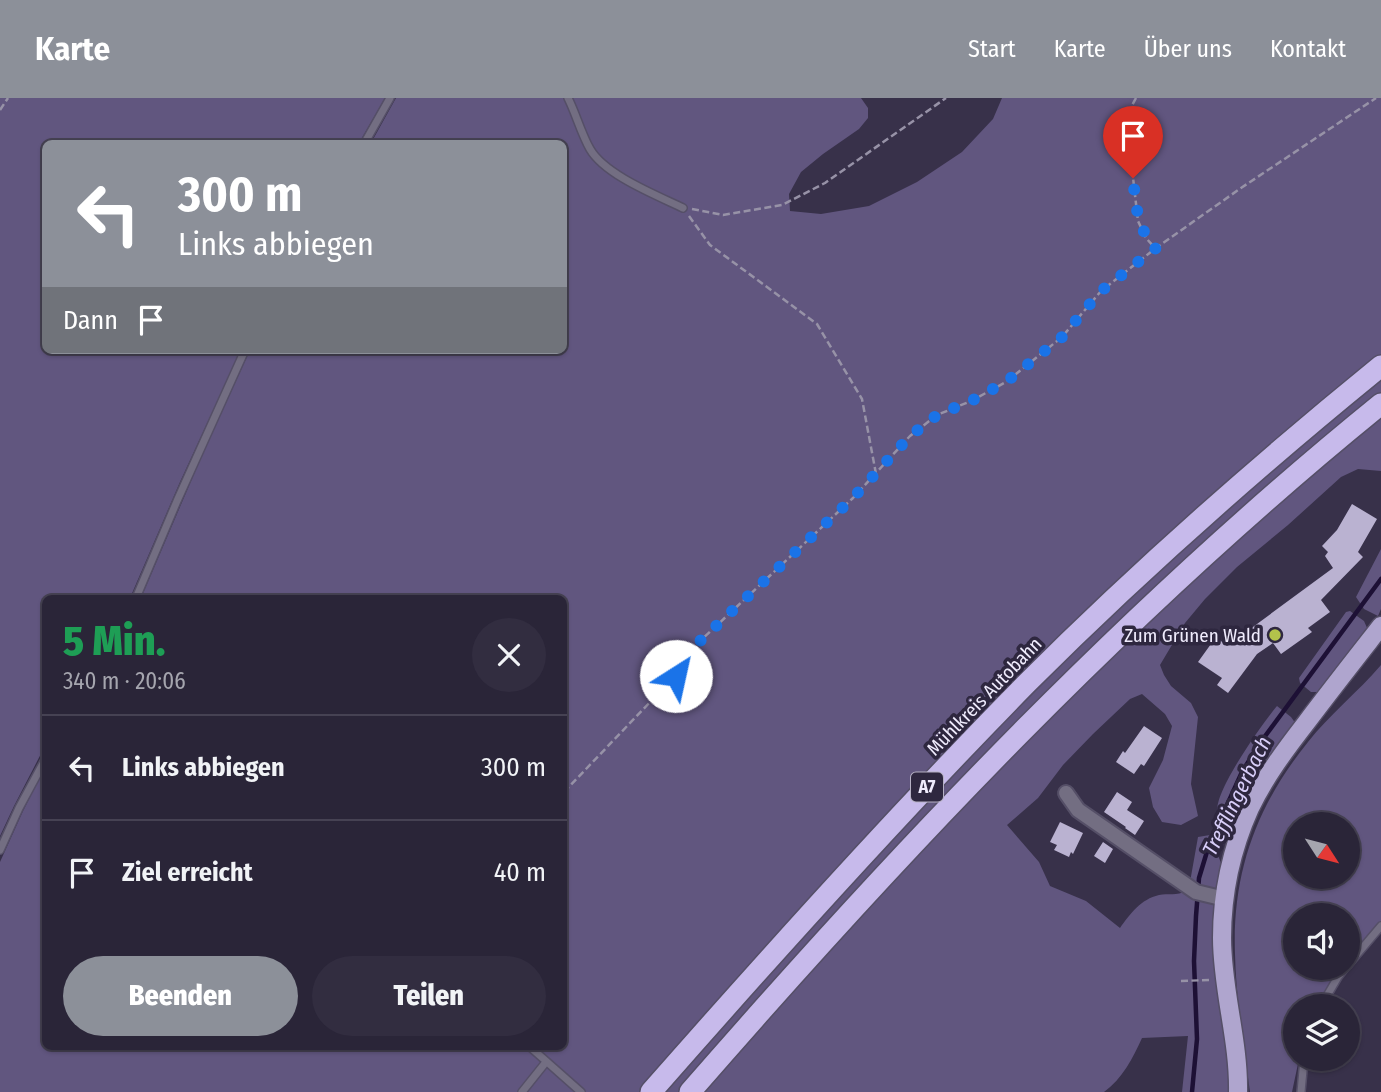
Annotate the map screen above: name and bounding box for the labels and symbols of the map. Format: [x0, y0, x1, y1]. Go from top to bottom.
pin [1103, 106, 1163, 178]
place label: Zum Grünen Wald [1124, 624, 1261, 647]
marker: Zum Grünen Wald [1267, 627, 1283, 643]
street label: Mühlkreis Autobahn [922, 632, 1047, 760]
position arrow [639, 639, 713, 713]
water label: Trefflingerbach [1197, 732, 1277, 860]
road number: A7 [911, 772, 943, 802]
north arrow [1283, 812, 1360, 889]

